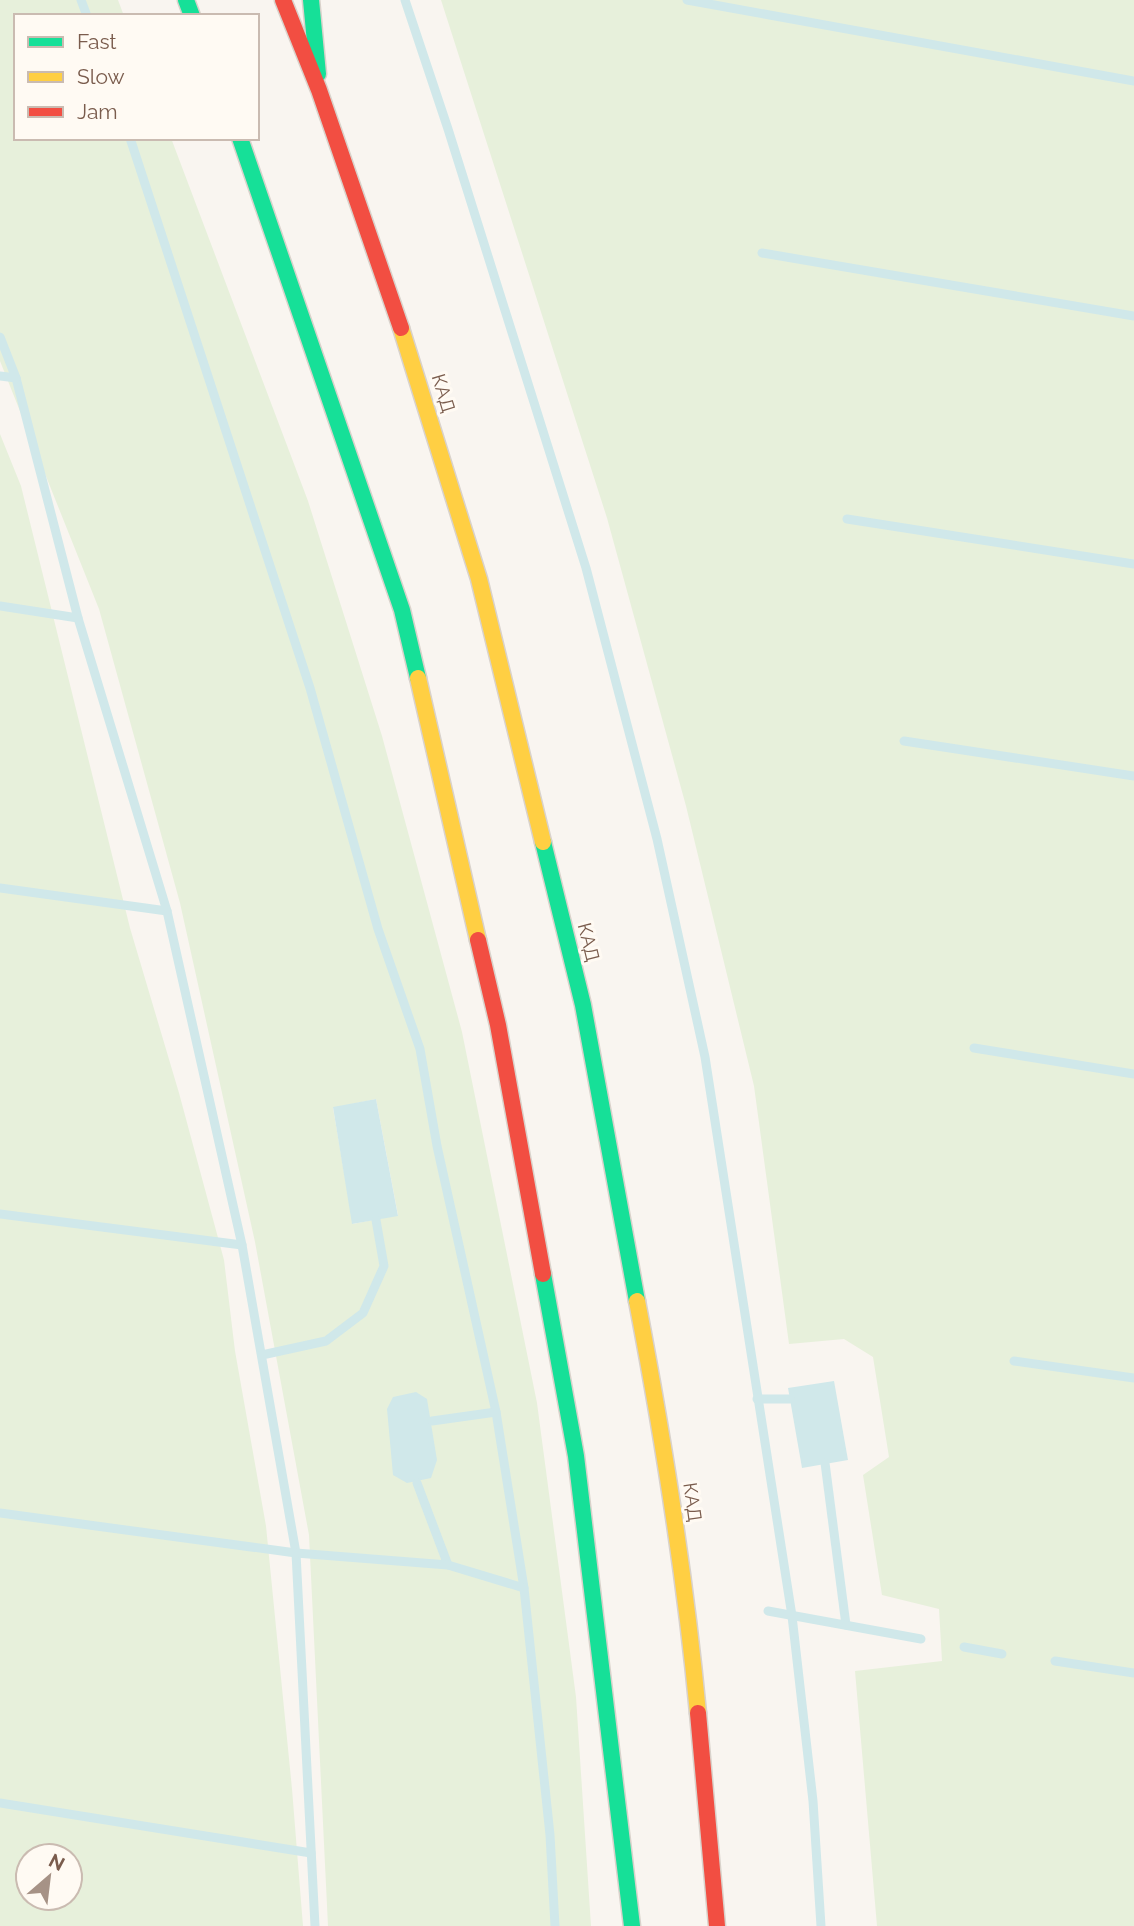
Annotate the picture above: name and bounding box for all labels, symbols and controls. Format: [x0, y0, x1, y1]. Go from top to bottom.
legend [14, 14, 259, 140]
text: Fast [77, 29, 117, 54]
text: Slow [77, 64, 125, 89]
text: Jam [77, 99, 118, 124]
street label: КАД [428, 371, 460, 415]
street label: КАД [574, 920, 604, 964]
street label: КАД [679, 1481, 707, 1523]
north arrow [14, 1842, 84, 1912]
text: N [45, 1849, 69, 1875]

